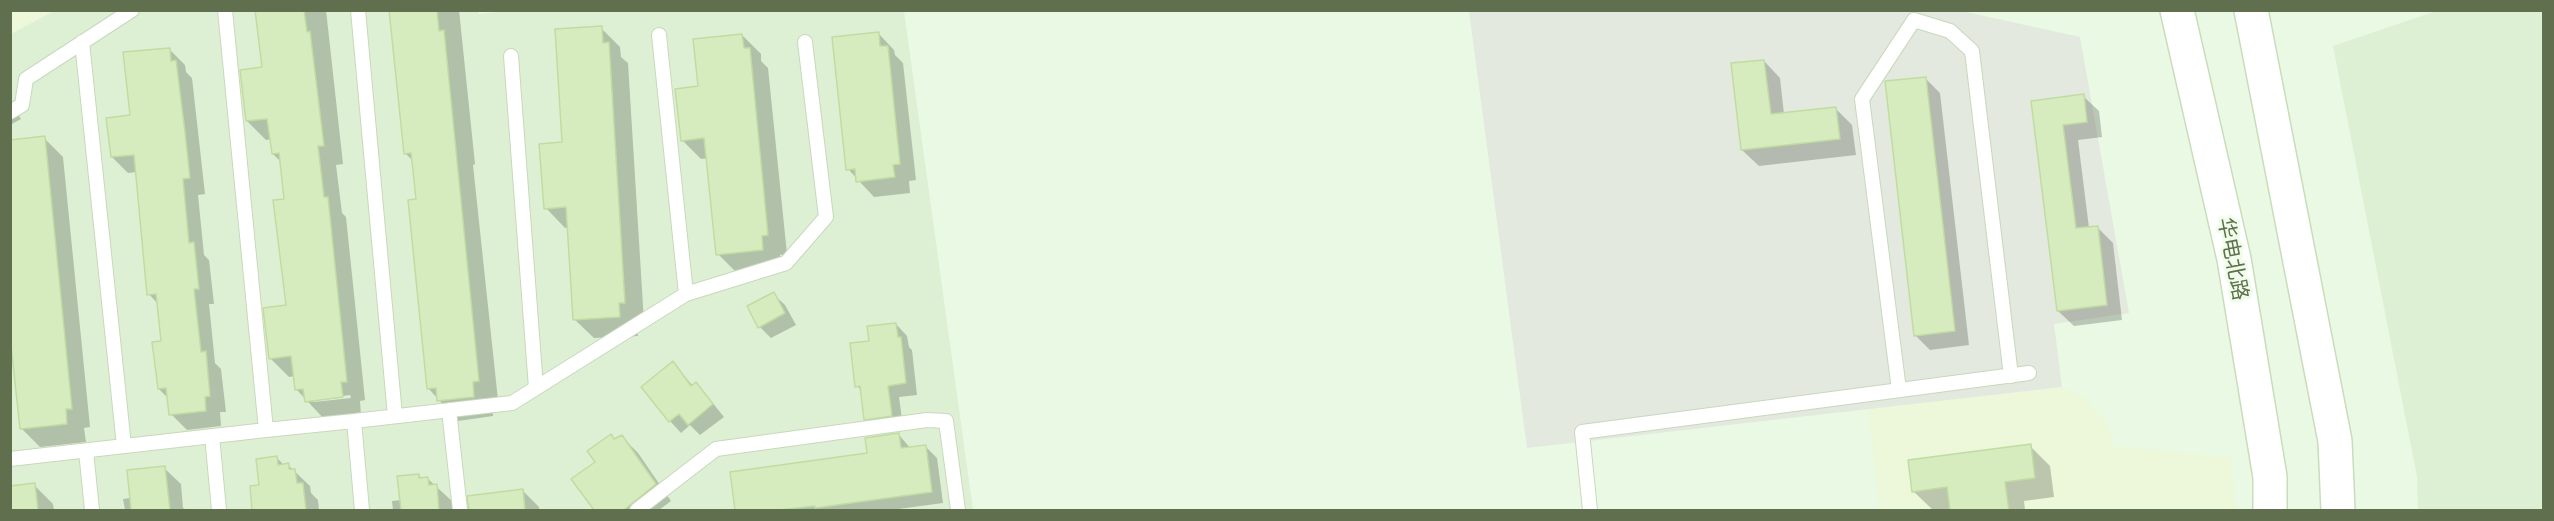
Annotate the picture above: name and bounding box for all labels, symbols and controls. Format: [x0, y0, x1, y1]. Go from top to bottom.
street label: 华电北路 [2212, 215, 2252, 303]

